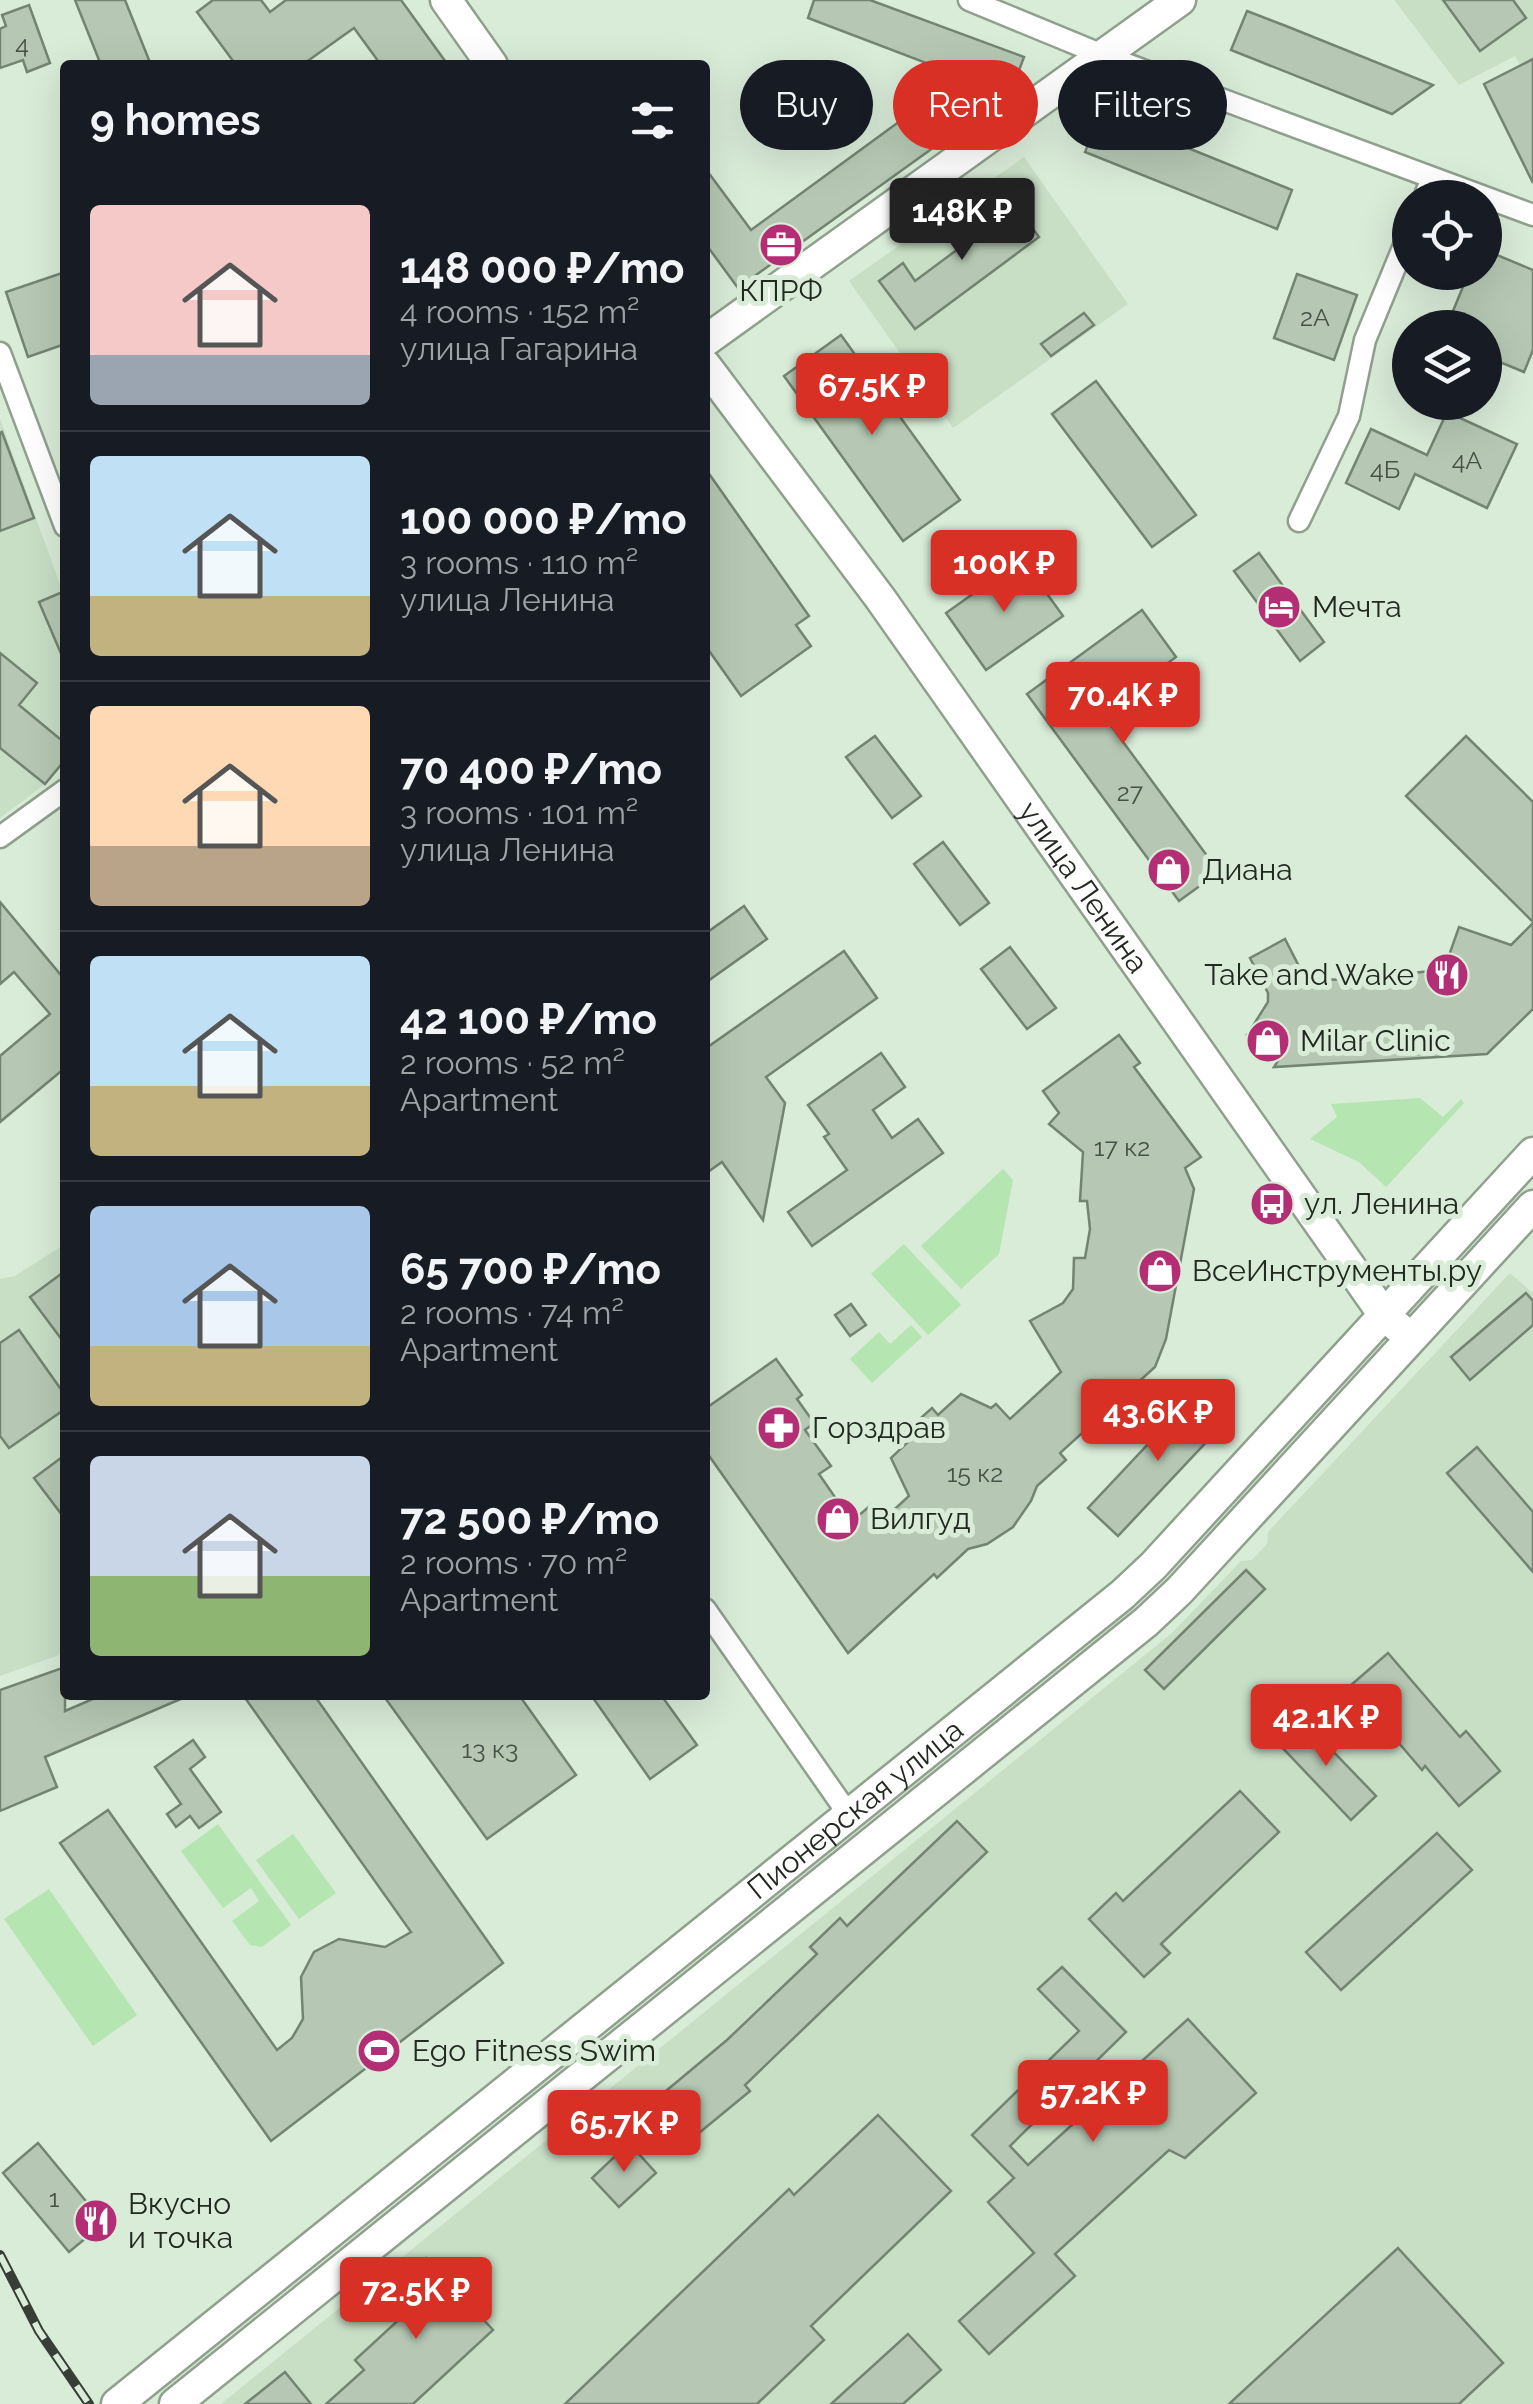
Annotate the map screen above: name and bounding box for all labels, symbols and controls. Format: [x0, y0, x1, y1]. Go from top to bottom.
house number: 4 [15, 29, 29, 59]
chip: Buy [740, 60, 873, 150]
chip: Rent [893, 60, 1038, 150]
chip: Filters [1058, 60, 1227, 150]
icon: filters [625, 93, 680, 148]
text: 9 homes [90, 96, 261, 145]
pin: 148K ₽ [881, 178, 1043, 263]
map controls [1392, 180, 1502, 420]
button: locate [1392, 180, 1502, 290]
text: 148K ₽ [912, 192, 1012, 229]
office icon: КПРФ [758, 222, 804, 268]
text: 148 000 ₽/mo [400, 244, 685, 293]
icon: home [170, 245, 290, 365]
place label: КПРФ [739, 273, 823, 308]
text: 4 rooms · 152 m² [400, 293, 639, 330]
house number: 2А [1300, 302, 1330, 332]
button: layers [1392, 310, 1502, 420]
text: улица Гагарина [400, 330, 638, 367]
pin: 67.5K ₽ [780, 353, 964, 438]
text: 67.5K ₽ [818, 367, 926, 404]
house number: 4А [1452, 445, 1482, 475]
house number: 4Б [1370, 454, 1400, 484]
text: 100 000 ₽/mo [400, 495, 687, 544]
icon: home [170, 496, 290, 616]
pin: 100K ₽ [923, 530, 1085, 615]
text: 3 rooms · 110 m² [400, 544, 638, 581]
text: 100K ₽ [953, 544, 1055, 581]
text: улица Ленина [400, 581, 615, 618]
hotel icon: Мечта [1256, 584, 1302, 630]
place label: Мечта [1312, 589, 1402, 624]
pin: 70.4K ₽ [1031, 662, 1215, 747]
text: 70.4K ₽ [1068, 676, 1178, 713]
text: 70 400 ₽/mo [400, 745, 662, 794]
icon: home [170, 746, 290, 866]
house number: 27 [1117, 777, 1144, 807]
text: 3 rooms · 101 m² [400, 794, 638, 831]
street label: улица Ленина [1012, 795, 1156, 979]
text: улица Ленина [400, 831, 615, 868]
shop icon: Диана [1146, 847, 1192, 893]
place label: Диана [1202, 852, 1292, 887]
restaurant icon: Take and Wake [1424, 952, 1470, 998]
place label: Take and Wake [1204, 957, 1414, 992]
text: 42 100 ₽/mo [400, 995, 657, 1044]
icon: home [170, 996, 290, 1116]
shop icon: Milar Clinic [1245, 1018, 1291, 1064]
place label: Milar Clinic [1300, 1023, 1451, 1058]
text: 2 rooms · 52 m² [400, 1044, 625, 1081]
text: Apartment [400, 1081, 558, 1118]
house number: 17 к2 [1094, 1132, 1150, 1162]
bus stop icon: ул. Ленина [1249, 1181, 1295, 1227]
place label: ул. Ленина [1304, 1186, 1459, 1221]
text: 65 700 ₽/mo [400, 1245, 661, 1294]
icon: home [170, 1246, 290, 1366]
shop icon: ВсеИнструменты.ру [1137, 1248, 1183, 1294]
place label: ВсеИнструменты.ру [1192, 1253, 1482, 1288]
text: 2 rooms · 74 m² [400, 1294, 624, 1331]
text: Apartment [400, 1331, 558, 1368]
pin: 43.6K ₽ [1066, 1379, 1250, 1464]
text: 43.6K ₽ [1103, 1393, 1213, 1430]
pharmacy icon: Горздрав [756, 1405, 802, 1451]
place label: Горздрав [812, 1410, 946, 1445]
house number: 15 к2 [947, 1458, 1003, 1488]
text: 72 500 ₽/mo [400, 1495, 659, 1544]
icon: home [170, 1496, 290, 1616]
shop icon: Вилгуд [815, 1496, 861, 1542]
place label: Вилгуд [870, 1501, 971, 1536]
text: 2 rooms · 70 m² [400, 1544, 627, 1581]
text: Apartment [400, 1581, 558, 1618]
pin: 42.1K ₽ [1234, 1684, 1418, 1769]
text: 42.1K ₽ [1273, 1698, 1379, 1735]
street label: Пионерская улица [740, 1712, 970, 1906]
house number: 13 к3 [462, 1734, 518, 1764]
sports icon: Ego Fitness Swim [356, 2028, 402, 2074]
place label: Ego Fitness Swim [412, 2033, 656, 2068]
pin: 57.2K ₽ [1001, 2060, 1185, 2145]
text: 57.2K ₽ [1040, 2074, 1146, 2111]
pin: 65.7K ₽ [532, 2090, 716, 2175]
text: 65.7K ₽ [570, 2104, 678, 2141]
house number: 1 [49, 2183, 60, 2213]
place label: Вкусно и точка [128, 2186, 233, 2255]
restaurant icon: Вкусно и точка [73, 2198, 119, 2244]
pin: 72.5K ₽ [324, 2257, 508, 2342]
text: 72.5K ₽ [362, 2271, 470, 2308]

